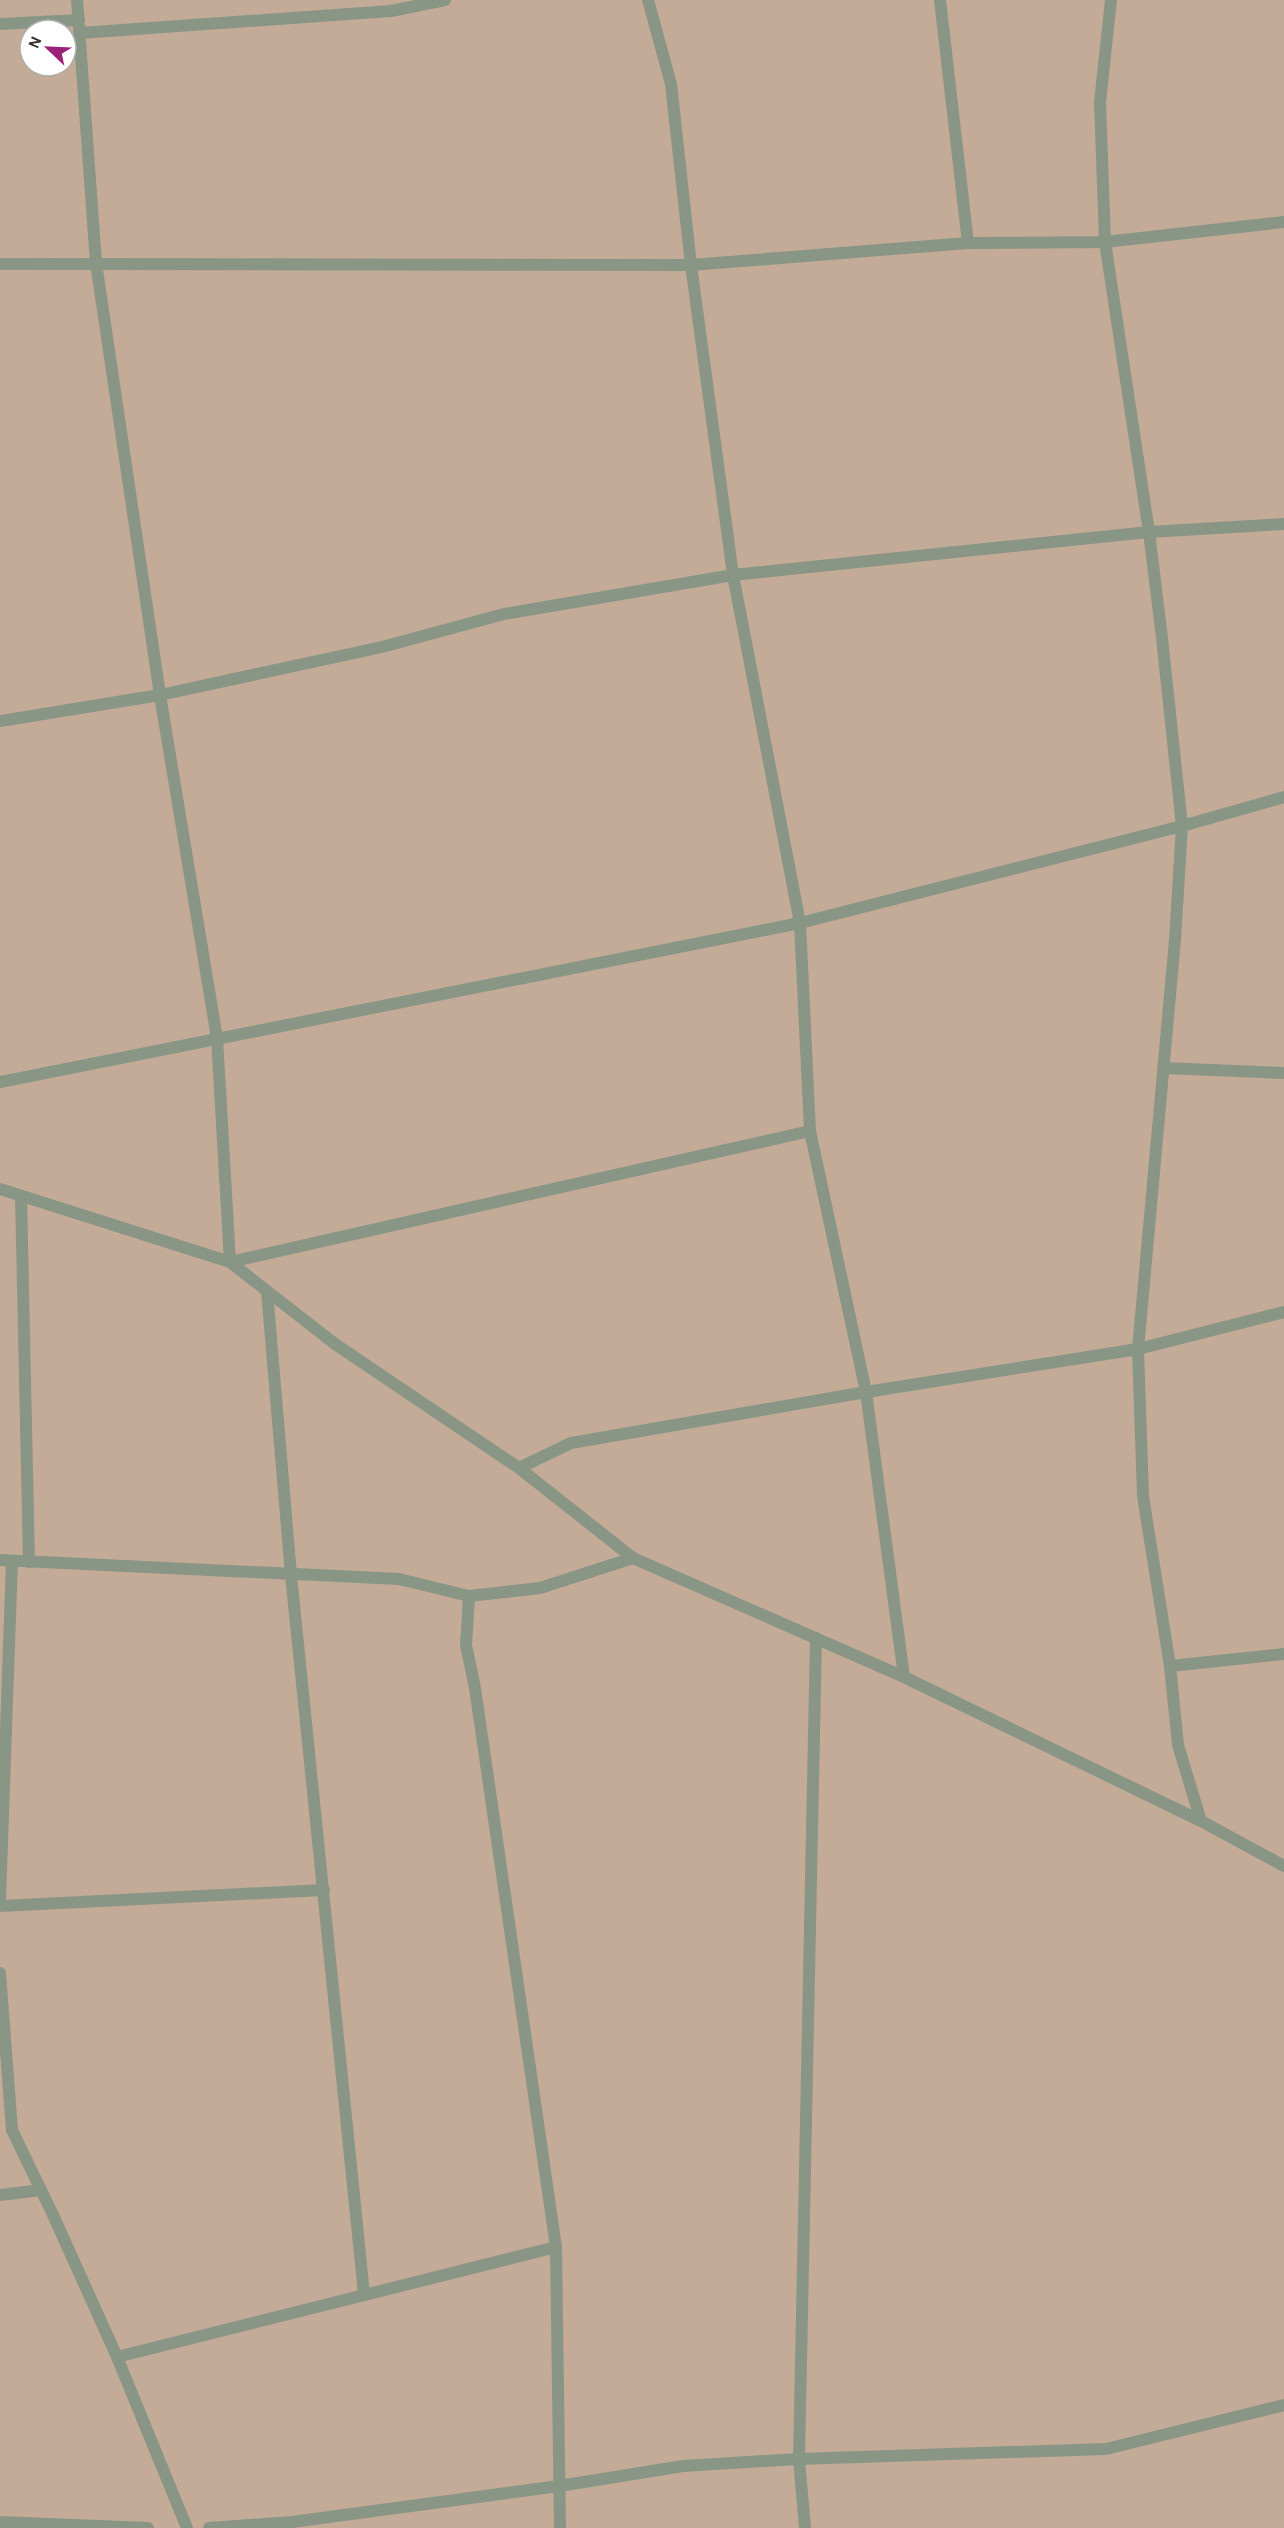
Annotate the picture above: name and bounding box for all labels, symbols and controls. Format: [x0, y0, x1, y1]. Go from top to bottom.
north arrow [18, 18, 78, 78]
text: N [26, 34, 45, 51]

